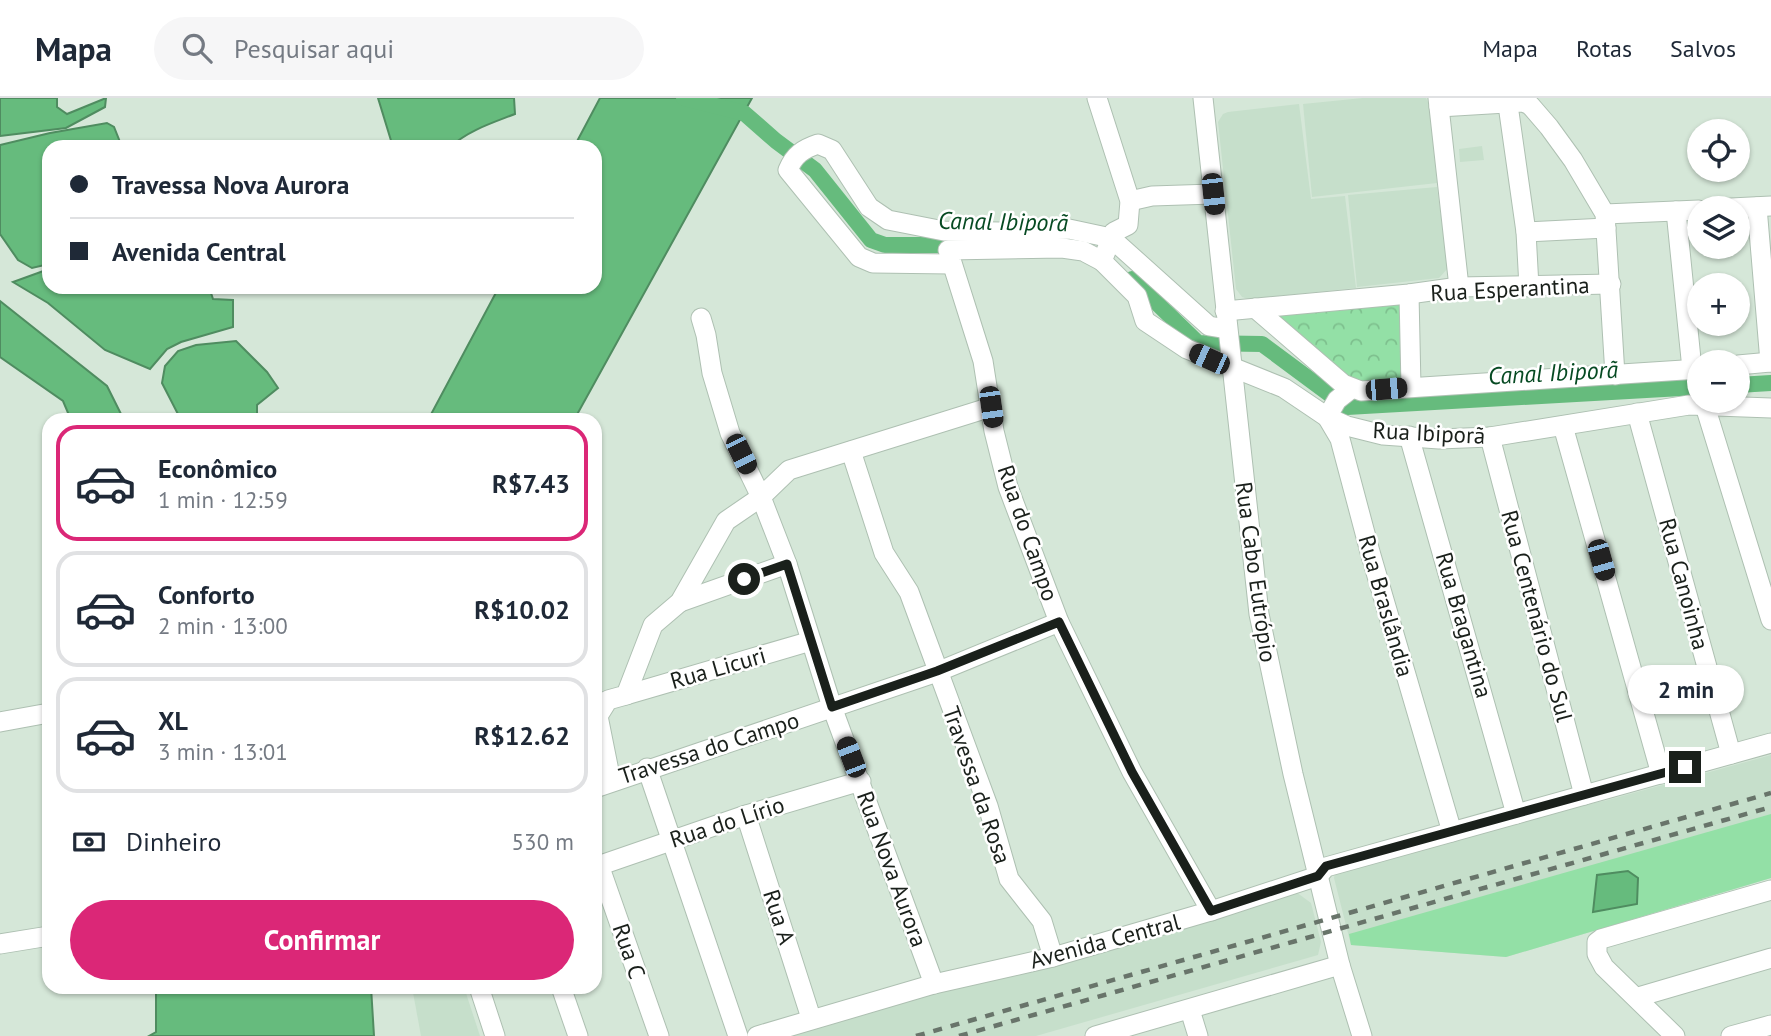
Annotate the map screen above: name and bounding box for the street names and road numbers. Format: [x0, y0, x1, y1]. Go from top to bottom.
street label: Rua Esperantina [1430, 270, 1590, 307]
street label: Rua Ibiporã [1372, 415, 1486, 450]
street label: Rua do Campo [992, 461, 1065, 605]
street label: Rua Cabo Eutrópio [1229, 480, 1284, 664]
street label: Rua Centenário do Sul [1495, 507, 1580, 725]
street label: Rua Canoinha [1653, 515, 1716, 653]
street label: Rua Braslândia [1352, 531, 1421, 680]
street label: Rua Bragantina [1430, 549, 1499, 701]
street label: Rua Licuri [667, 640, 769, 695]
street label: Travessa da Rosa [937, 702, 1018, 868]
street label: Travessa do Campo [615, 705, 802, 790]
street label: Rua Nova Aurora [851, 787, 934, 951]
street label: Rua do Lírio [666, 789, 788, 854]
street label: Rua A [757, 886, 802, 949]
street label: Avenida Central [1027, 906, 1183, 974]
street label: Rua C [607, 919, 652, 982]

